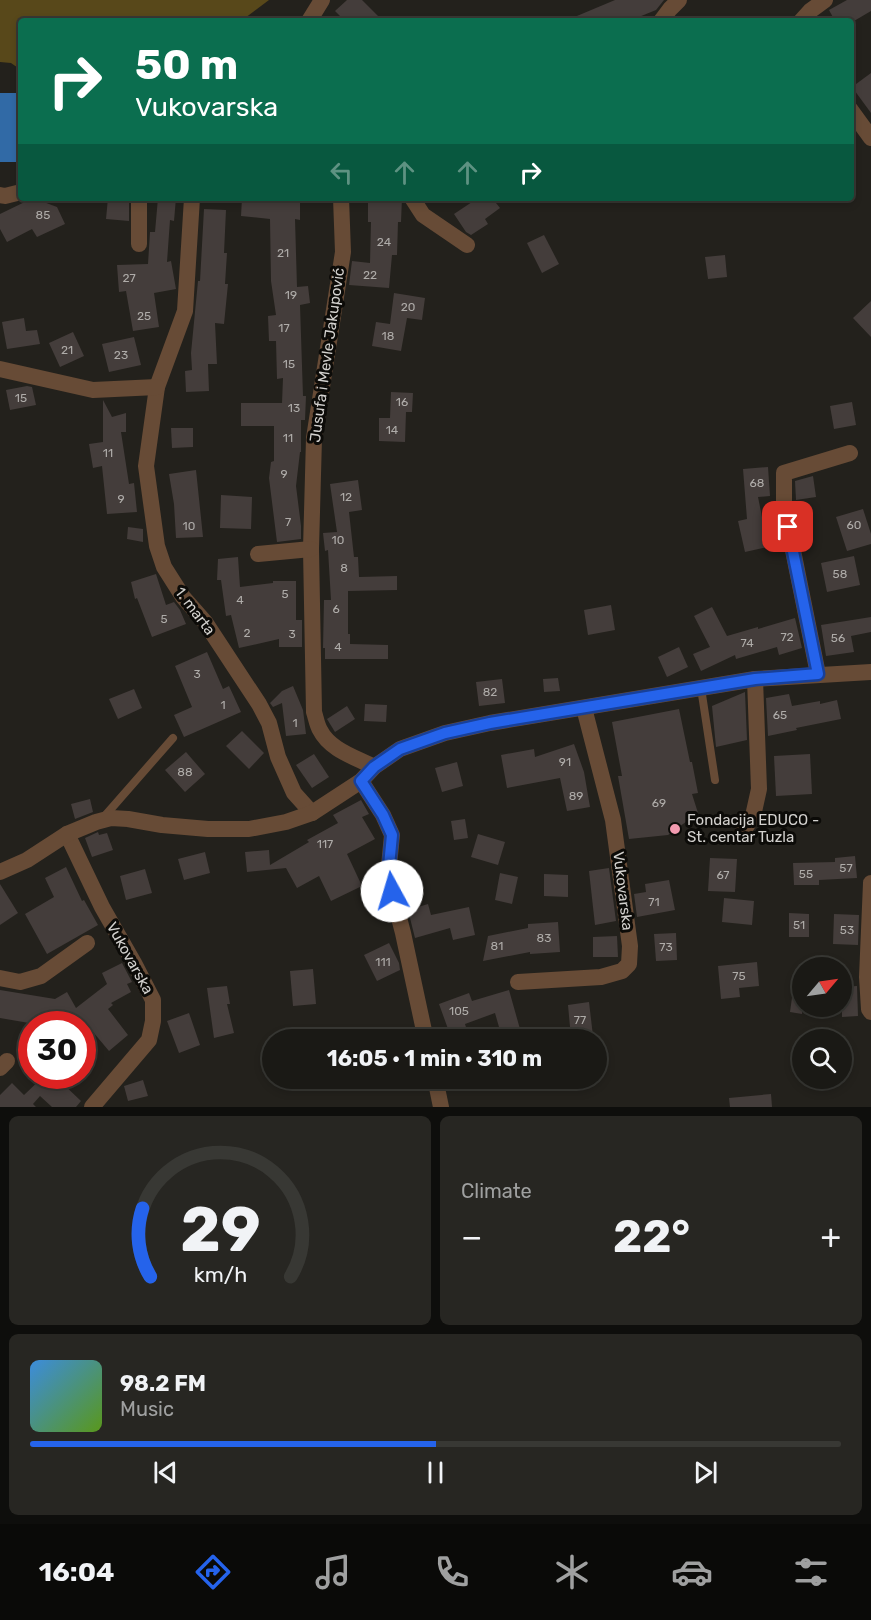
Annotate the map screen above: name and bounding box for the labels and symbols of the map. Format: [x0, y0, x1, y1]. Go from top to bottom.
house number: 85 [36, 208, 50, 222]
house number: 24 [377, 235, 392, 249]
house number: 21 [277, 246, 289, 260]
street label: Jusufa i Mevle Jakupović [306, 267, 348, 443]
house number: 22 [363, 268, 377, 282]
house number: 27 [122, 271, 136, 285]
house number: 19 [285, 288, 297, 302]
house number: 20 [401, 300, 415, 314]
house number: 25 [137, 309, 151, 323]
house number: 17 [278, 321, 290, 335]
house number: 18 [382, 329, 394, 343]
house number: 21 [61, 343, 73, 357]
house number: 23 [114, 348, 128, 362]
house number: 15 [283, 357, 295, 371]
house number: 15 [15, 391, 27, 405]
house number: 16 [396, 395, 408, 409]
house number: 13 [288, 401, 300, 415]
house number: 14 [386, 423, 399, 437]
house number: 11 [283, 431, 293, 445]
house number: 11 [103, 446, 113, 460]
house number: 9 [280, 467, 288, 481]
house number: 68 [750, 476, 764, 490]
house number: 12 [340, 490, 352, 504]
house number: 9 [117, 492, 125, 506]
pin [762, 501, 813, 552]
house number: 7 [285, 515, 291, 529]
house number: 60 [847, 518, 861, 532]
house number: 10 [183, 519, 195, 533]
house number: 10 [332, 533, 344, 547]
house number: 8 [340, 561, 348, 575]
house number: 58 [833, 567, 847, 581]
street label: 1. marta [171, 583, 219, 639]
house number: 5 [281, 587, 289, 601]
house number: 4 [236, 593, 244, 607]
house number: 6 [332, 602, 340, 616]
house number: 5 [160, 612, 168, 626]
house number: 2 [243, 626, 251, 640]
house number: 3 [288, 627, 296, 641]
house number: 72 [780, 630, 794, 644]
house number: 56 [831, 631, 845, 645]
house number: 74 [740, 636, 754, 650]
house number: 4 [334, 640, 342, 654]
house number: 3 [193, 667, 201, 681]
house number: 82 [483, 685, 497, 699]
house number: 1 [220, 698, 226, 712]
house number: 65 [773, 708, 787, 722]
house number: 1 [292, 716, 298, 730]
house number: 91 [559, 755, 571, 769]
house number: 88 [177, 765, 193, 779]
house number: 89 [569, 789, 583, 803]
house number: 69 [652, 796, 666, 810]
place label: Fondacija EDUCO - St. centar Tuzla [687, 811, 819, 846]
marker: Fondacija EDUCO - St. centar Tuzla [668, 822, 682, 836]
house number: 117 [317, 837, 333, 851]
street label: Vukovarska [609, 850, 637, 932]
position arrow [360, 859, 424, 923]
house number: 57 [839, 861, 853, 875]
house number: 55 [799, 867, 813, 881]
house number: 67 [716, 868, 730, 882]
house number: 71 [648, 895, 660, 909]
house number: 51 [793, 918, 805, 932]
street label: Vukovarska [103, 919, 157, 997]
house number: 53 [840, 923, 854, 937]
house number: 83 [537, 931, 551, 945]
house number: 81 [491, 939, 503, 953]
house number: 73 [659, 940, 673, 954]
house number: 111 [375, 955, 391, 969]
north arrow [792, 957, 852, 1017]
house number: 75 [732, 969, 746, 983]
house number: 105 [449, 1004, 469, 1018]
speed limit sign: 30 [18, 1011, 96, 1089]
house number: 77 [574, 1013, 586, 1027]

